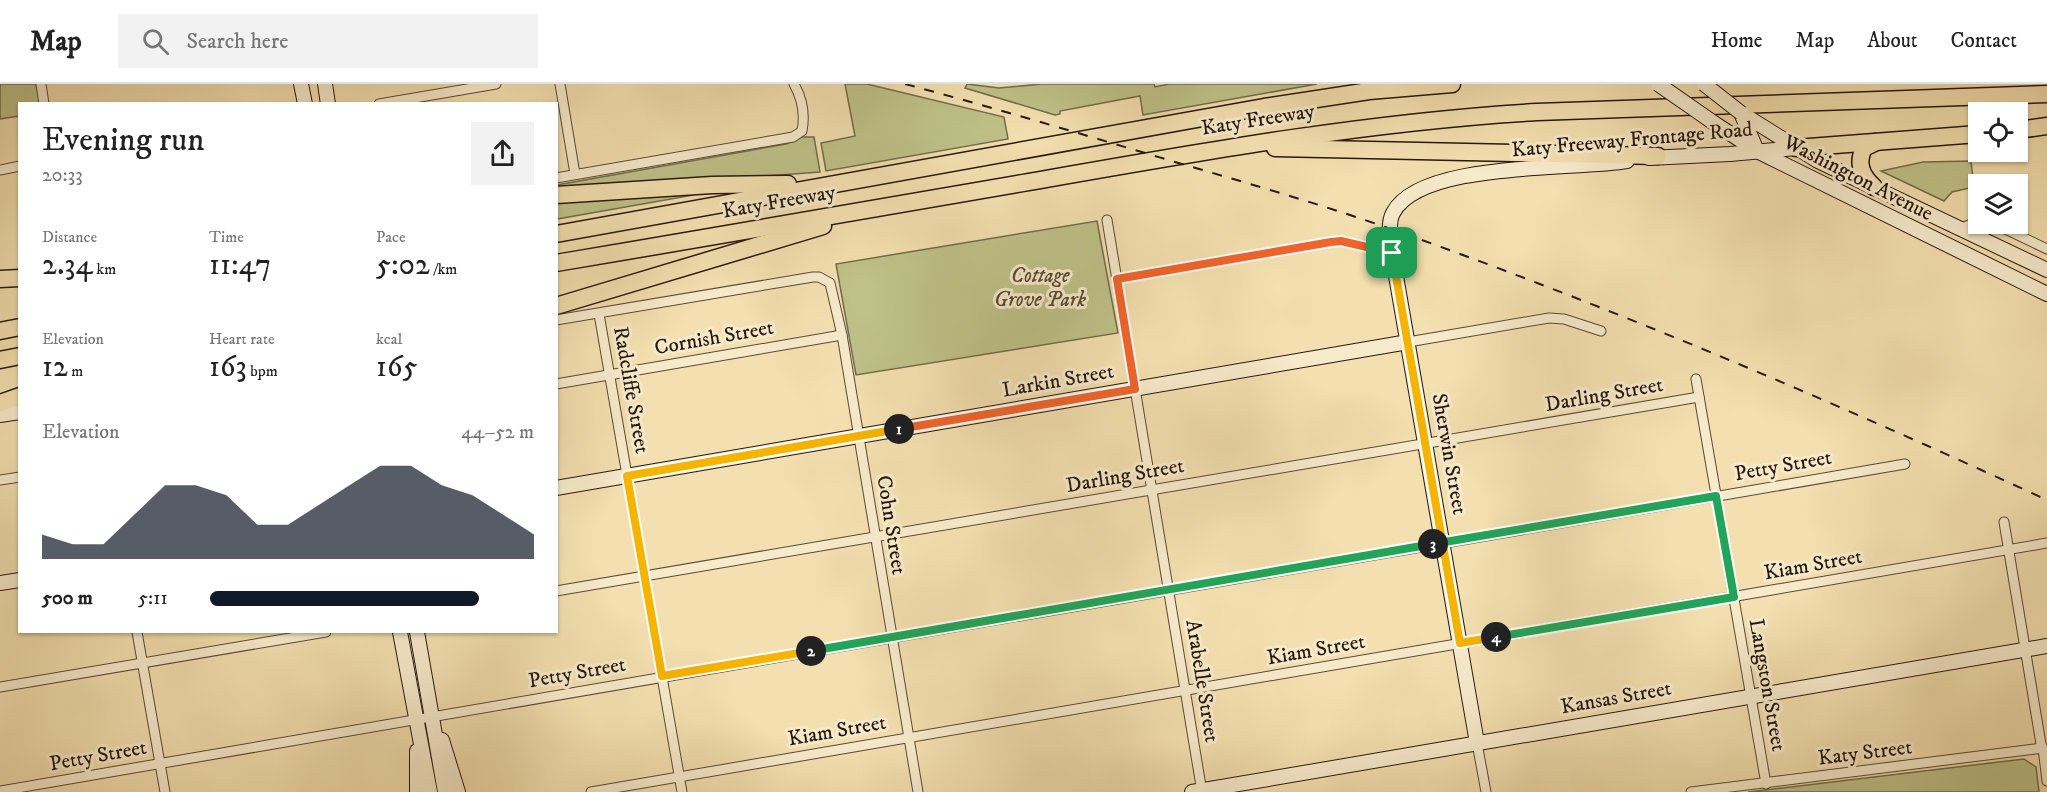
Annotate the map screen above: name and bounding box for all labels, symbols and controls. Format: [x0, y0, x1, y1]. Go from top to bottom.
search box [118, 14, 538, 68]
text: Map [30, 24, 82, 59]
icon: search [139, 25, 172, 58]
text: Search here [187, 28, 288, 55]
text: Home [1711, 28, 1763, 54]
text: Map [1796, 28, 1834, 54]
text: About [1867, 28, 1918, 54]
text: Contact [1951, 28, 2017, 54]
street label: Katy Freeway [1200, 98, 1317, 142]
map controls [1968, 102, 2028, 234]
button: locate [1968, 102, 2028, 162]
street label: Katy Freeway Frontage Road [1510, 116, 1754, 163]
text: Evening run [42, 120, 204, 161]
button: share [471, 122, 534, 185]
street label: Washington Avenue [1778, 129, 1937, 227]
text: 20:33 [42, 163, 83, 188]
button: layers [1968, 174, 2028, 234]
street label: Katy Freeway [721, 179, 838, 225]
text: Distance [42, 227, 97, 247]
text: Time [209, 227, 244, 247]
text: Pace [376, 227, 406, 247]
pin [1366, 227, 1417, 278]
icon: arrive [1375, 236, 1408, 269]
text: 2.34 [42, 247, 93, 284]
text: 11:47 [209, 247, 271, 284]
text: 5:02 [376, 247, 430, 284]
text: km [93, 259, 116, 279]
text: /km [430, 259, 457, 279]
park label: Cottage Grove Park [994, 263, 1086, 313]
street label: Cornish Street [652, 315, 776, 361]
street label: Radcliffe Street [607, 324, 655, 456]
text: Elevation [42, 329, 104, 349]
text: Heart rate [209, 329, 275, 349]
text: kcal [376, 329, 402, 349]
text: 12 [42, 349, 68, 386]
text: 163 [209, 349, 247, 386]
text: 165 [376, 349, 417, 386]
street label: Larkin Street [1000, 358, 1116, 404]
text: m [68, 361, 83, 381]
text: bpm [247, 361, 278, 381]
street label: Darling Street [1543, 372, 1665, 418]
street label: Sherwin Street [1426, 391, 1472, 517]
pin: 1 [884, 414, 914, 444]
text: 1 [896, 419, 902, 439]
text: Elevation [42, 420, 119, 445]
text: 44–52 m [461, 420, 534, 445]
street label: Petty Street [1732, 445, 1834, 487]
street label: Darling Street [1064, 453, 1186, 499]
street label: Cohn Street [870, 473, 912, 577]
pin: 3 [1418, 529, 1448, 559]
text: 3 [1430, 534, 1436, 554]
street label: Kiam Street [1762, 544, 1864, 586]
text: 500 m [42, 586, 93, 611]
text: 5:11 [138, 586, 168, 611]
street label: Langston Street [1743, 617, 1792, 754]
street label: Arabelle Street [1179, 618, 1225, 745]
pin: 4 [1481, 622, 1511, 652]
text: 4 [1491, 627, 1501, 647]
street label: Kiam Street [1265, 629, 1367, 671]
pin: 2 [796, 636, 826, 666]
text: 2 [807, 641, 815, 661]
street label: Petty Street [526, 652, 628, 694]
street label: Kansas Street [1559, 675, 1674, 721]
street label: Kiam Street [786, 710, 888, 752]
street label: Katy Street [1816, 734, 1914, 772]
street label: Petty Street [47, 735, 149, 777]

